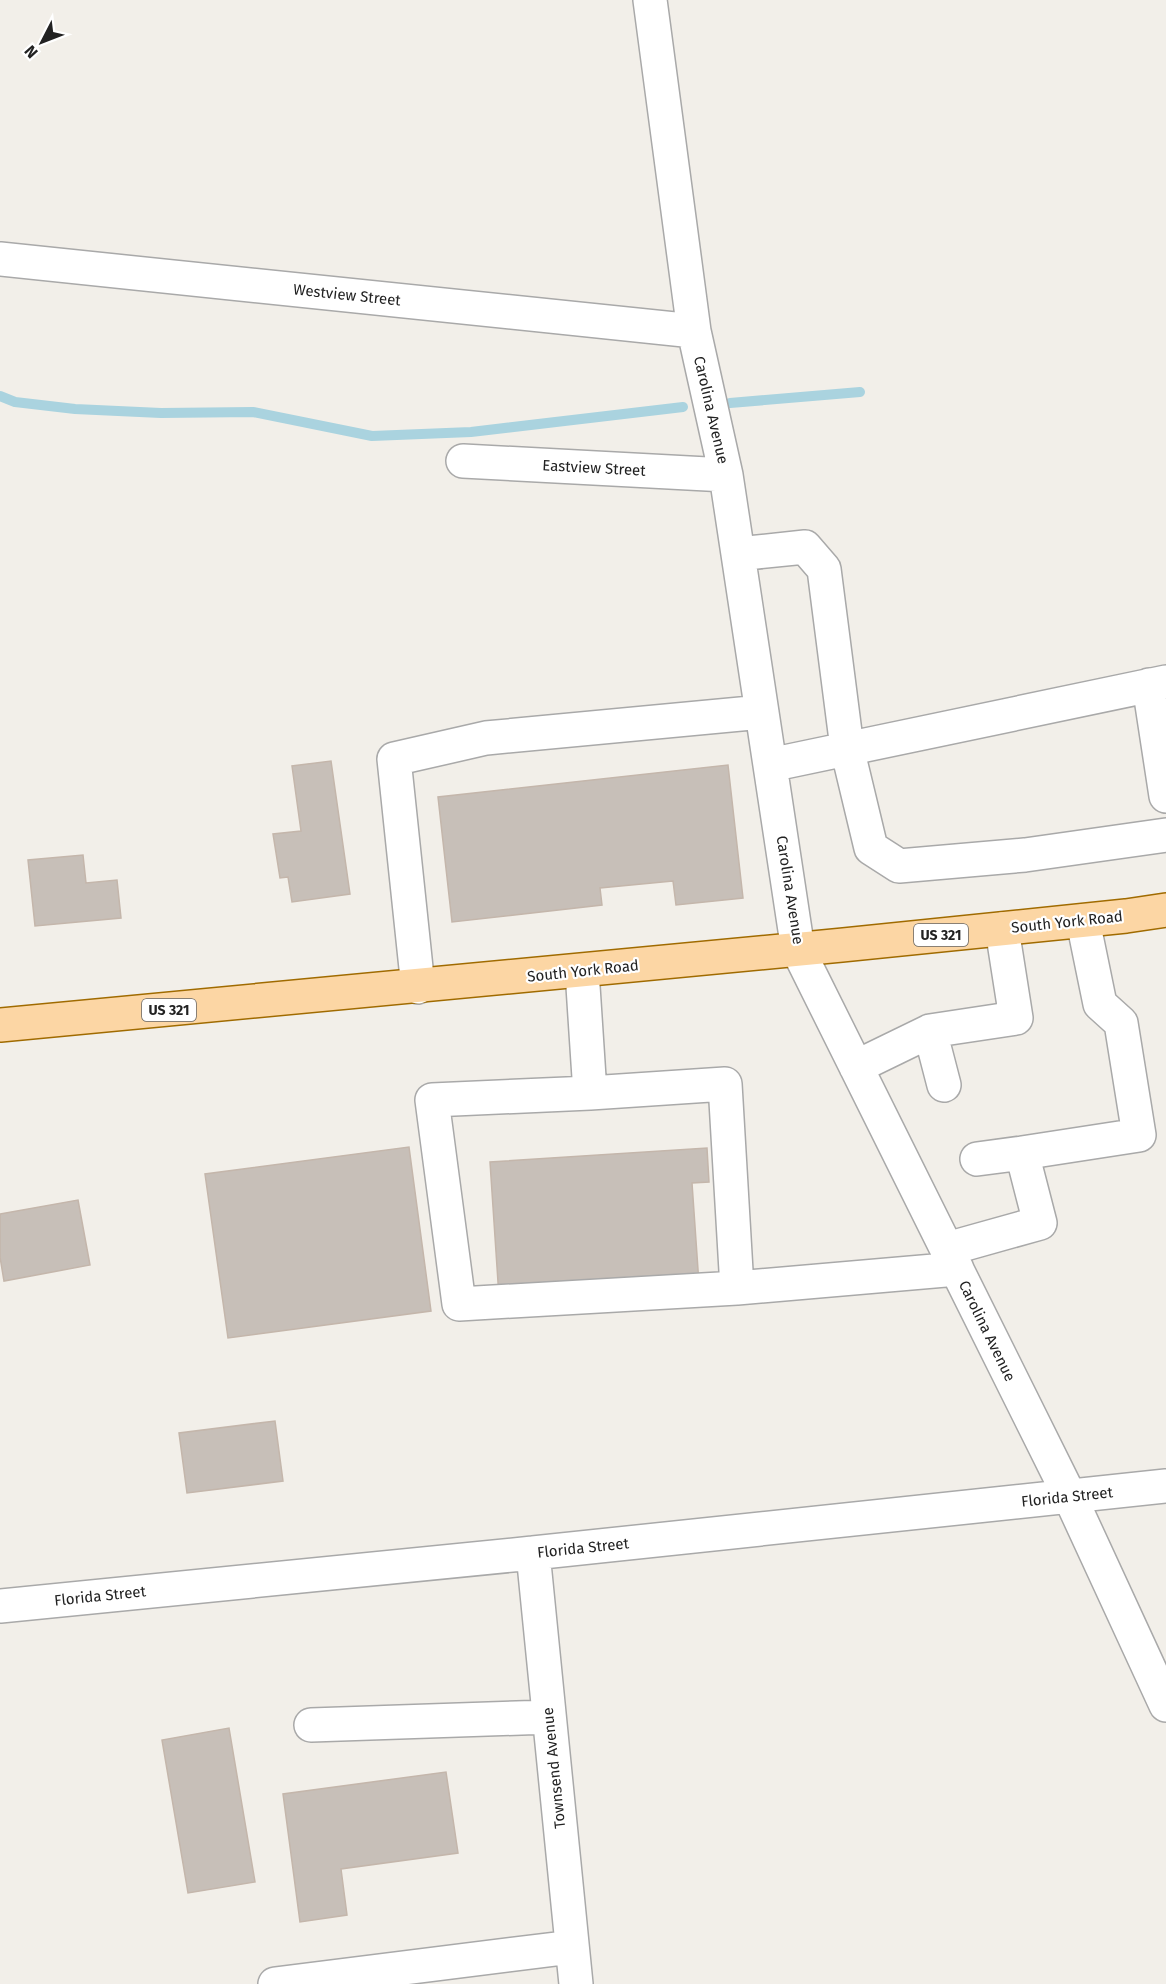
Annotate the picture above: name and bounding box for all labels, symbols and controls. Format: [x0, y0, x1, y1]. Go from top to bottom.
north arrow [12, 12, 72, 72]
text: N [21, 41, 42, 62]
street label: Westview Street [292, 280, 402, 310]
street label: Carolina Avenue [690, 354, 732, 466]
street label: Eastview Street [542, 456, 647, 480]
street label: Carolina Avenue [773, 834, 807, 946]
street label: South York Road [1010, 907, 1124, 937]
road number: US 321 [914, 924, 968, 946]
street label: South York Road [526, 956, 640, 986]
road number: US 321 [142, 999, 196, 1021]
street label: Carolina Avenue [955, 1278, 1019, 1384]
street label: Florida Street [1020, 1483, 1114, 1511]
street label: Florida Street [536, 1534, 630, 1562]
street label: Florida Street [53, 1582, 147, 1610]
street label: Townsend Avenue [539, 1706, 569, 1830]

